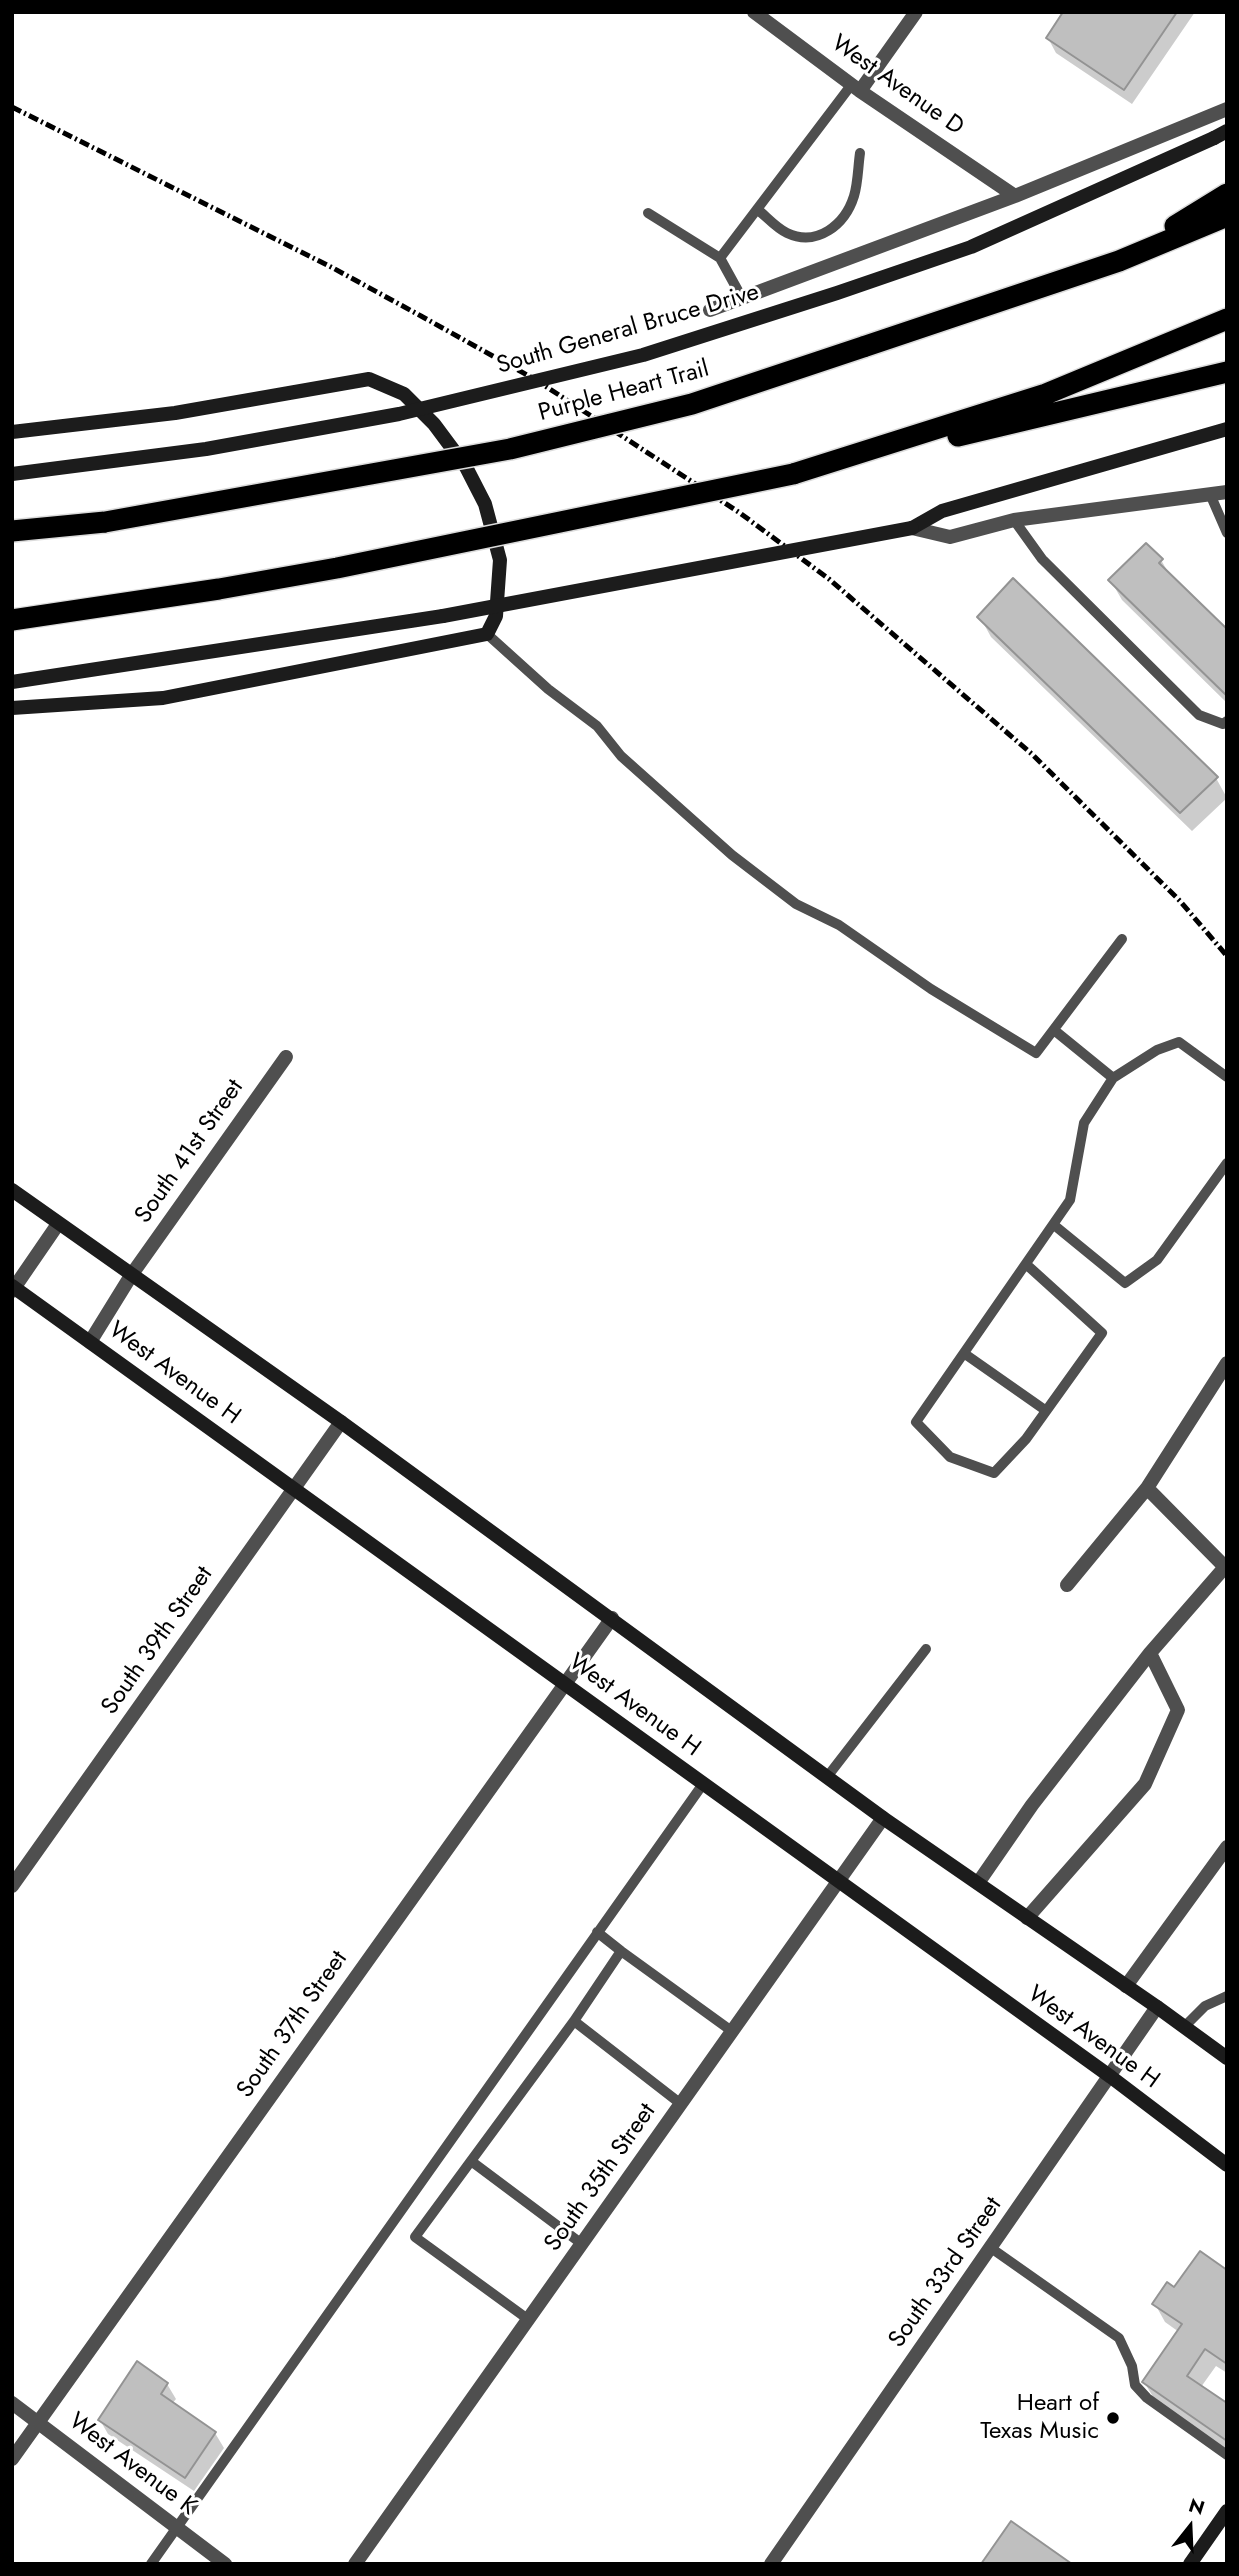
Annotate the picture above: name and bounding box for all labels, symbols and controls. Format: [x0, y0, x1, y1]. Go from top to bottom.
street label: West Avenue D [825, 30, 969, 142]
street label: South General Bruce Drive [494, 279, 762, 381]
street label: Purple Heart Trail [536, 355, 712, 429]
street label: South 41st Street [130, 1074, 250, 1230]
street label: West Avenue H [102, 1317, 246, 1431]
street label: South 39th Street [96, 1561, 220, 1721]
street label: West Avenue H [562, 1649, 706, 1763]
street label: South 37th Street [232, 1946, 354, 2104]
street label: West Avenue H [1021, 1981, 1165, 2095]
street label: South 35th Street [539, 2099, 663, 2257]
street label: South 33rd Street [883, 2192, 1009, 2354]
place label: Heart of Texas Music [980, 2390, 1099, 2446]
street label: West Avenue K [62, 2408, 202, 2522]
marker: Heart of Texas Music [1105, 2410, 1121, 2426]
text: N [1185, 2491, 1208, 2522]
north arrow [1155, 2492, 1225, 2562]

